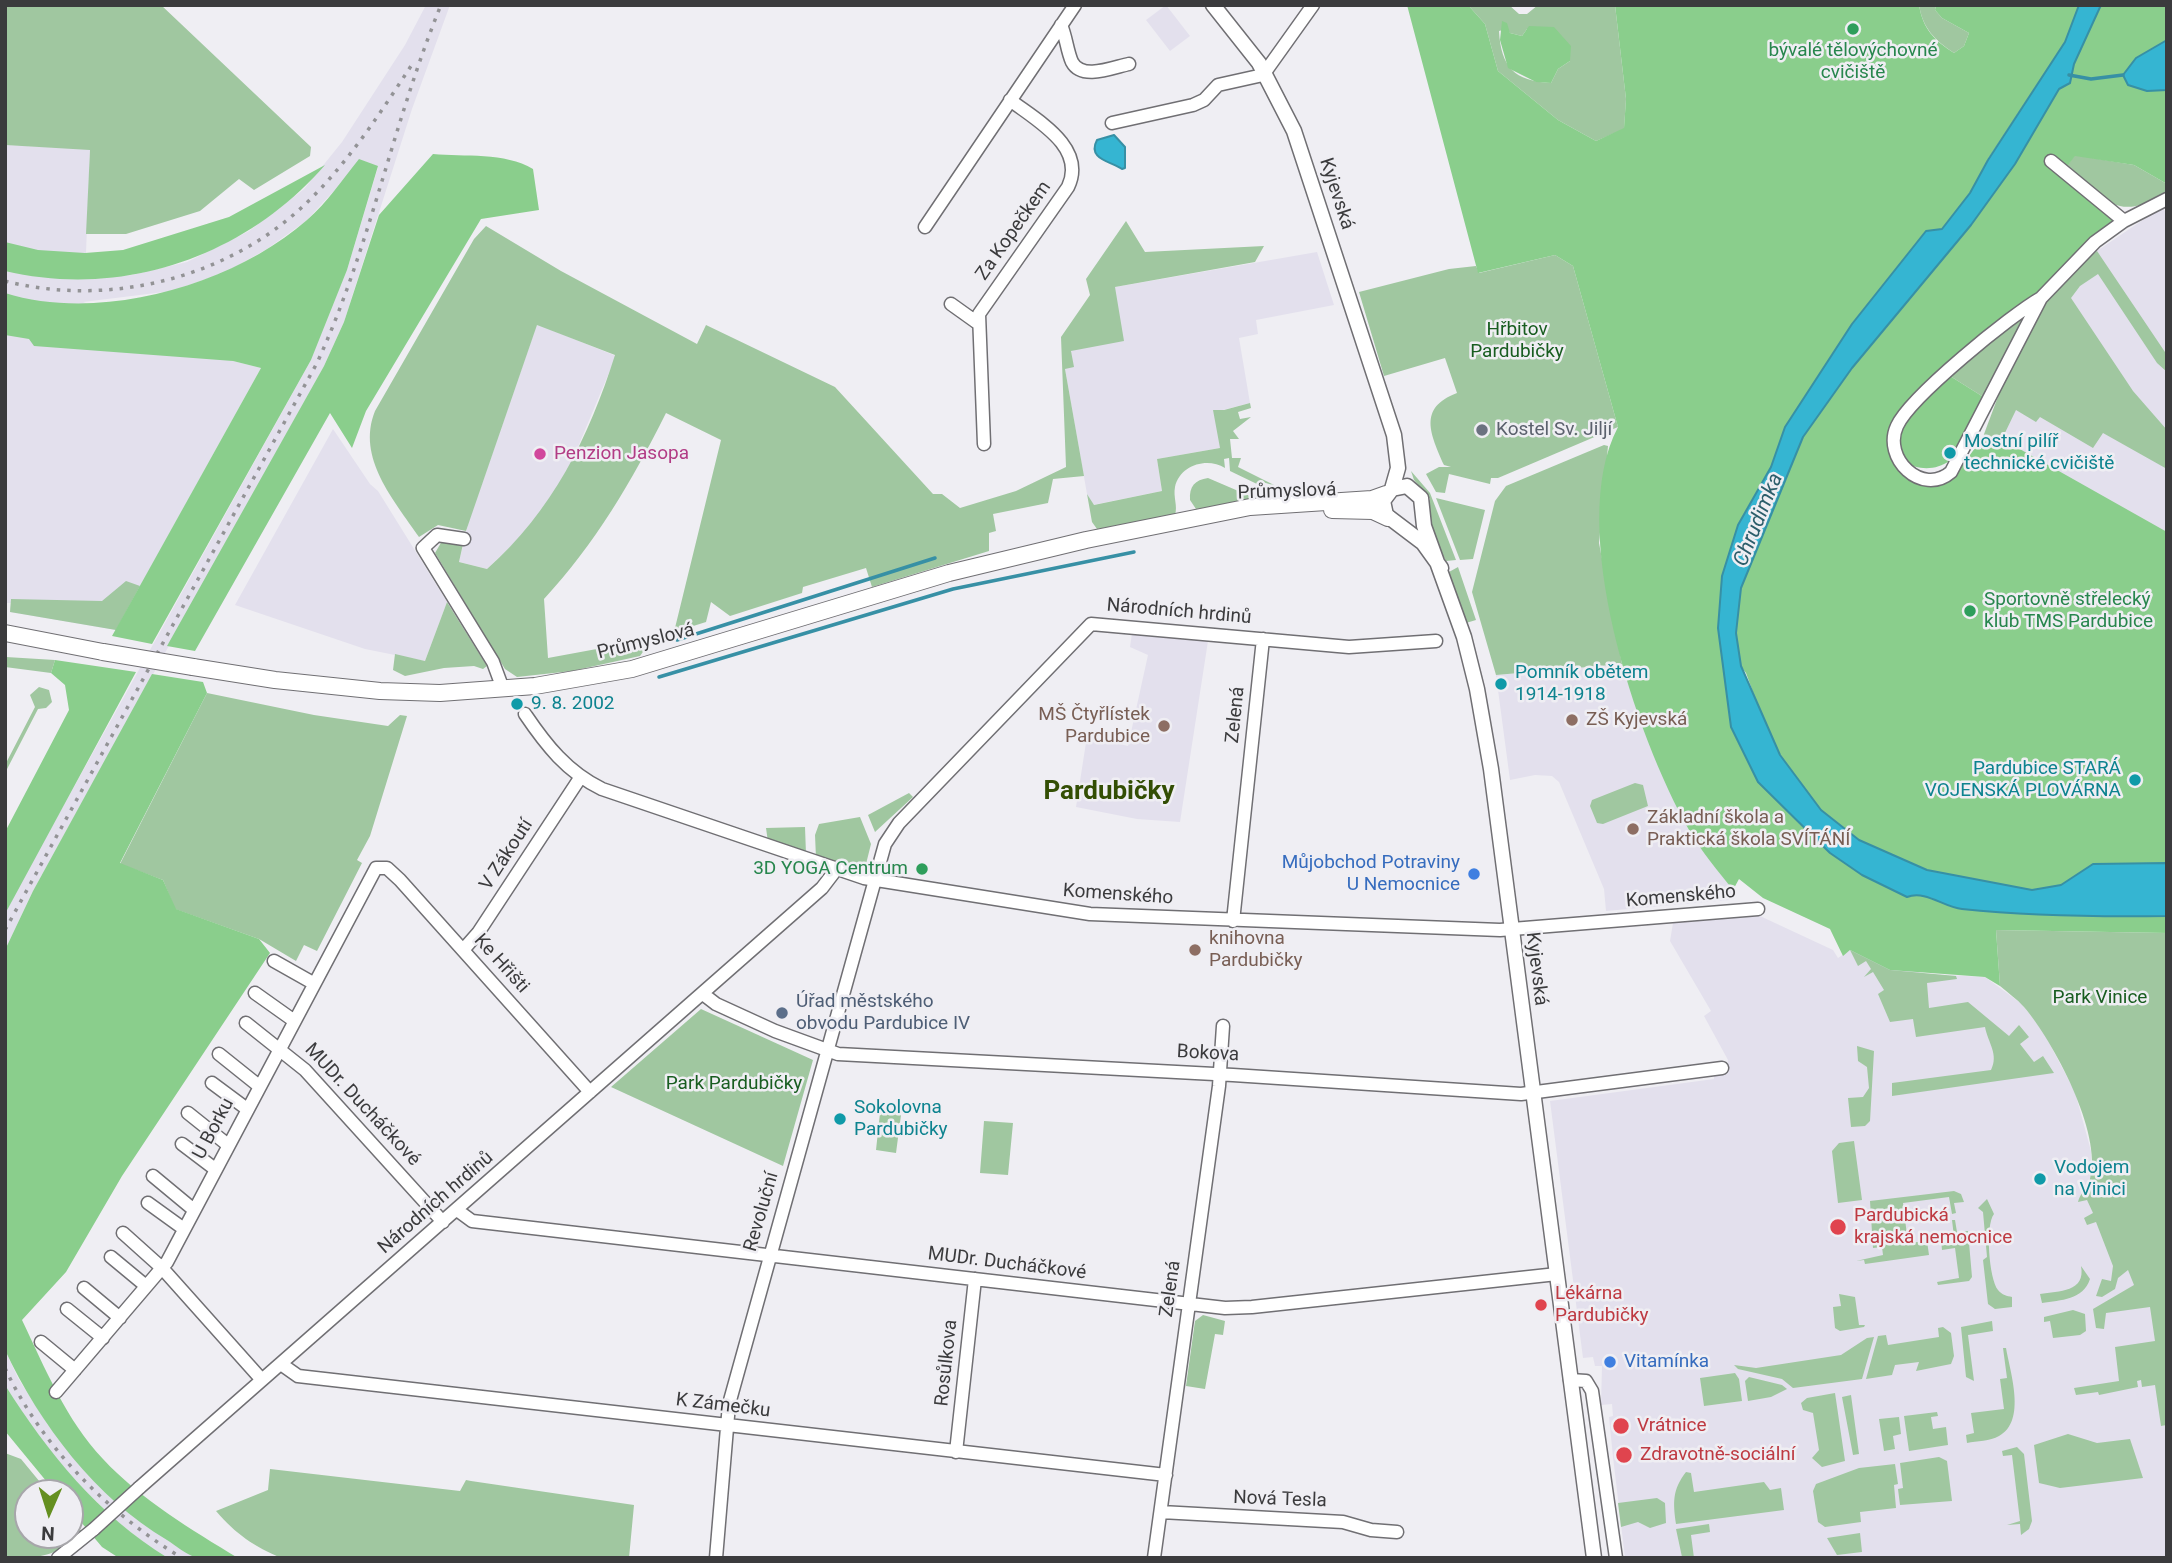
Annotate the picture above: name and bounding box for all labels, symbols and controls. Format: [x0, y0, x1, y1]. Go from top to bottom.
marker: bývalé tělovýchovné cvičiště [1845, 21, 1861, 37]
place label: bývalé tělovýchovné cvičiště [1769, 40, 1937, 84]
street label: Kyjevská [1314, 155, 1358, 233]
street label: Za Kopečkem [971, 177, 1057, 285]
park label: Hřbitov Pardubičky [1470, 319, 1564, 363]
place label: Kostel Sv. Jiljí [1496, 419, 1612, 441]
marker: Kostel Sv. Jiljí [1474, 422, 1490, 438]
place label: Mostní pilíř technické cvičiště [1964, 431, 2114, 475]
place label: Penzion Jasopa [554, 443, 689, 465]
marker: Mostní pilíř technické cvičiště [1942, 445, 1958, 461]
marker: Penzion Jasopa [532, 446, 548, 462]
water label: Chrudimka [1729, 470, 1789, 570]
street label: Průmyslová [1237, 479, 1337, 505]
place label: Sportovně střelecký klub TMS Pardubice [1984, 589, 2153, 633]
street label: Národních hrdinů [1106, 594, 1252, 630]
marker: Sportovně střelecký klub TMS Pardubice [1962, 603, 1978, 619]
street label: Průmyslová [595, 619, 697, 665]
place label: Pomník obětem 1914-1918 [1515, 662, 1648, 706]
marker: Pomník obětem 1914-1918 [1493, 676, 1509, 692]
street label: Zelená [1222, 686, 1250, 744]
place label: 9. 8. 2002 [531, 693, 615, 715]
marker: 9. 8. 2002 [509, 696, 525, 712]
place label: MŠ Čtyřlístek Pardubice [1038, 704, 1150, 748]
place label: ZŠ Kyjevská [1586, 709, 1687, 731]
marker: ZŠ Kyjevská [1564, 712, 1580, 728]
marker: MŠ Čtyřlístek Pardubice [1156, 718, 1172, 734]
place label: Pardubice STARÁ VOJENSKÁ PLOVÁRNA [1925, 758, 2121, 802]
marker: Pardubice STARÁ VOJENSKÁ PLOVÁRNA [2127, 772, 2143, 788]
district label: Pardubičky [1043, 776, 1175, 808]
place label: Základní škola a Praktická škola SVÍTÁNÍ [1647, 807, 1850, 851]
street label: V Zákoutí [476, 815, 538, 895]
marker: Základní škola a Praktická škola SVÍTÁNÍ [1625, 821, 1641, 837]
place label: Můjobchod Potraviny U Nemocnice [1282, 852, 1460, 896]
place label: 3D YOGA Centrum [753, 858, 908, 880]
marker: 3D YOGA Centrum [914, 861, 930, 877]
marker: Můjobchod Potraviny U Nemocnice [1466, 866, 1482, 882]
street label: Komenského [1062, 880, 1174, 910]
street label: Komenského [1625, 881, 1737, 913]
place label: knihovna Pardubičky [1209, 928, 1303, 972]
street label: Ke Hřišti [469, 930, 533, 998]
street label: Kyjevská [1520, 931, 1552, 1007]
marker: knihovna Pardubičky [1187, 942, 1203, 958]
park label: Park Vinice [2053, 987, 2147, 1009]
place label: Úřad městského obvodu Pardubice IV [796, 991, 970, 1035]
marker: Úřad městského obvodu Pardubice IV [774, 1005, 790, 1021]
street label: MUDr. Ducháčkové [299, 1039, 425, 1171]
street label: Bokova [1176, 1041, 1240, 1067]
park label: Park Pardubičky [666, 1073, 802, 1095]
street label: U Borku [188, 1094, 240, 1164]
place label: Sokolovna Pardubičky [854, 1097, 948, 1141]
marker: Sokolovna Pardubičky [832, 1111, 848, 1127]
street label: Národních hrdinů [374, 1147, 498, 1259]
place label: Vodojem na Vinici [2054, 1157, 2129, 1201]
street label: Revoluční [740, 1170, 784, 1254]
marker: Vodojem na Vinici [2032, 1171, 2048, 1187]
place label: Pardubická krajská nemocnice [1854, 1205, 2012, 1249]
marker: Pardubická krajská nemocnice [1828, 1217, 1848, 1237]
street label: MUDr. Ducháčkové [926, 1243, 1088, 1285]
street label: Zelená [1156, 1259, 1186, 1319]
place label: Lékárna Pardubičky [1555, 1283, 1649, 1327]
marker: Lékárna Pardubičky [1533, 1297, 1549, 1313]
street label: Rosůlkova [931, 1318, 963, 1408]
place label: Vitamínka [1624, 1351, 1709, 1373]
marker: Vitamínka [1602, 1354, 1618, 1370]
street label: K Zámečku [674, 1389, 772, 1423]
place label: Vrátnice [1637, 1415, 1707, 1437]
marker: Vrátnice [1611, 1416, 1631, 1436]
place label: Zdravotně-sociální [1640, 1444, 1795, 1466]
marker: Zdravotně-sociální [1614, 1445, 1634, 1465]
north arrow [14, 1479, 84, 1549]
street label: Nová Tesla [1233, 1487, 1327, 1513]
text: N [41, 1522, 55, 1545]

